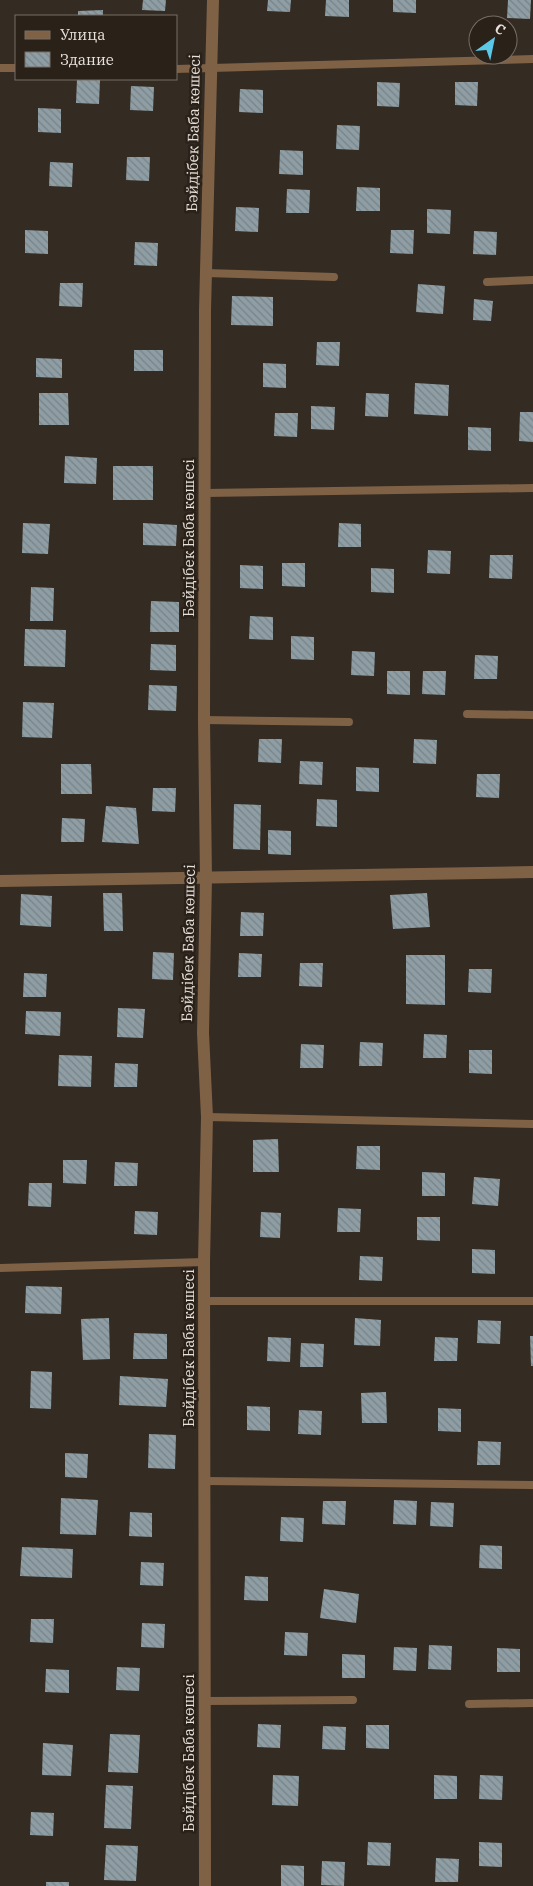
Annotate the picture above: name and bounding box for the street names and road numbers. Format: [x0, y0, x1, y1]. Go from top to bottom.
street label: Бәйдібек Баба көшесі [182, 54, 204, 212]
street label: Бәйдібек Баба көшесі [179, 459, 198, 617]
street label: Бәйдібек Баба көшесі [177, 864, 199, 1022]
street label: Бәйдібек Баба көшесі [179, 1269, 198, 1427]
street label: Бәйдібек Баба көшесі [179, 1674, 198, 1832]

